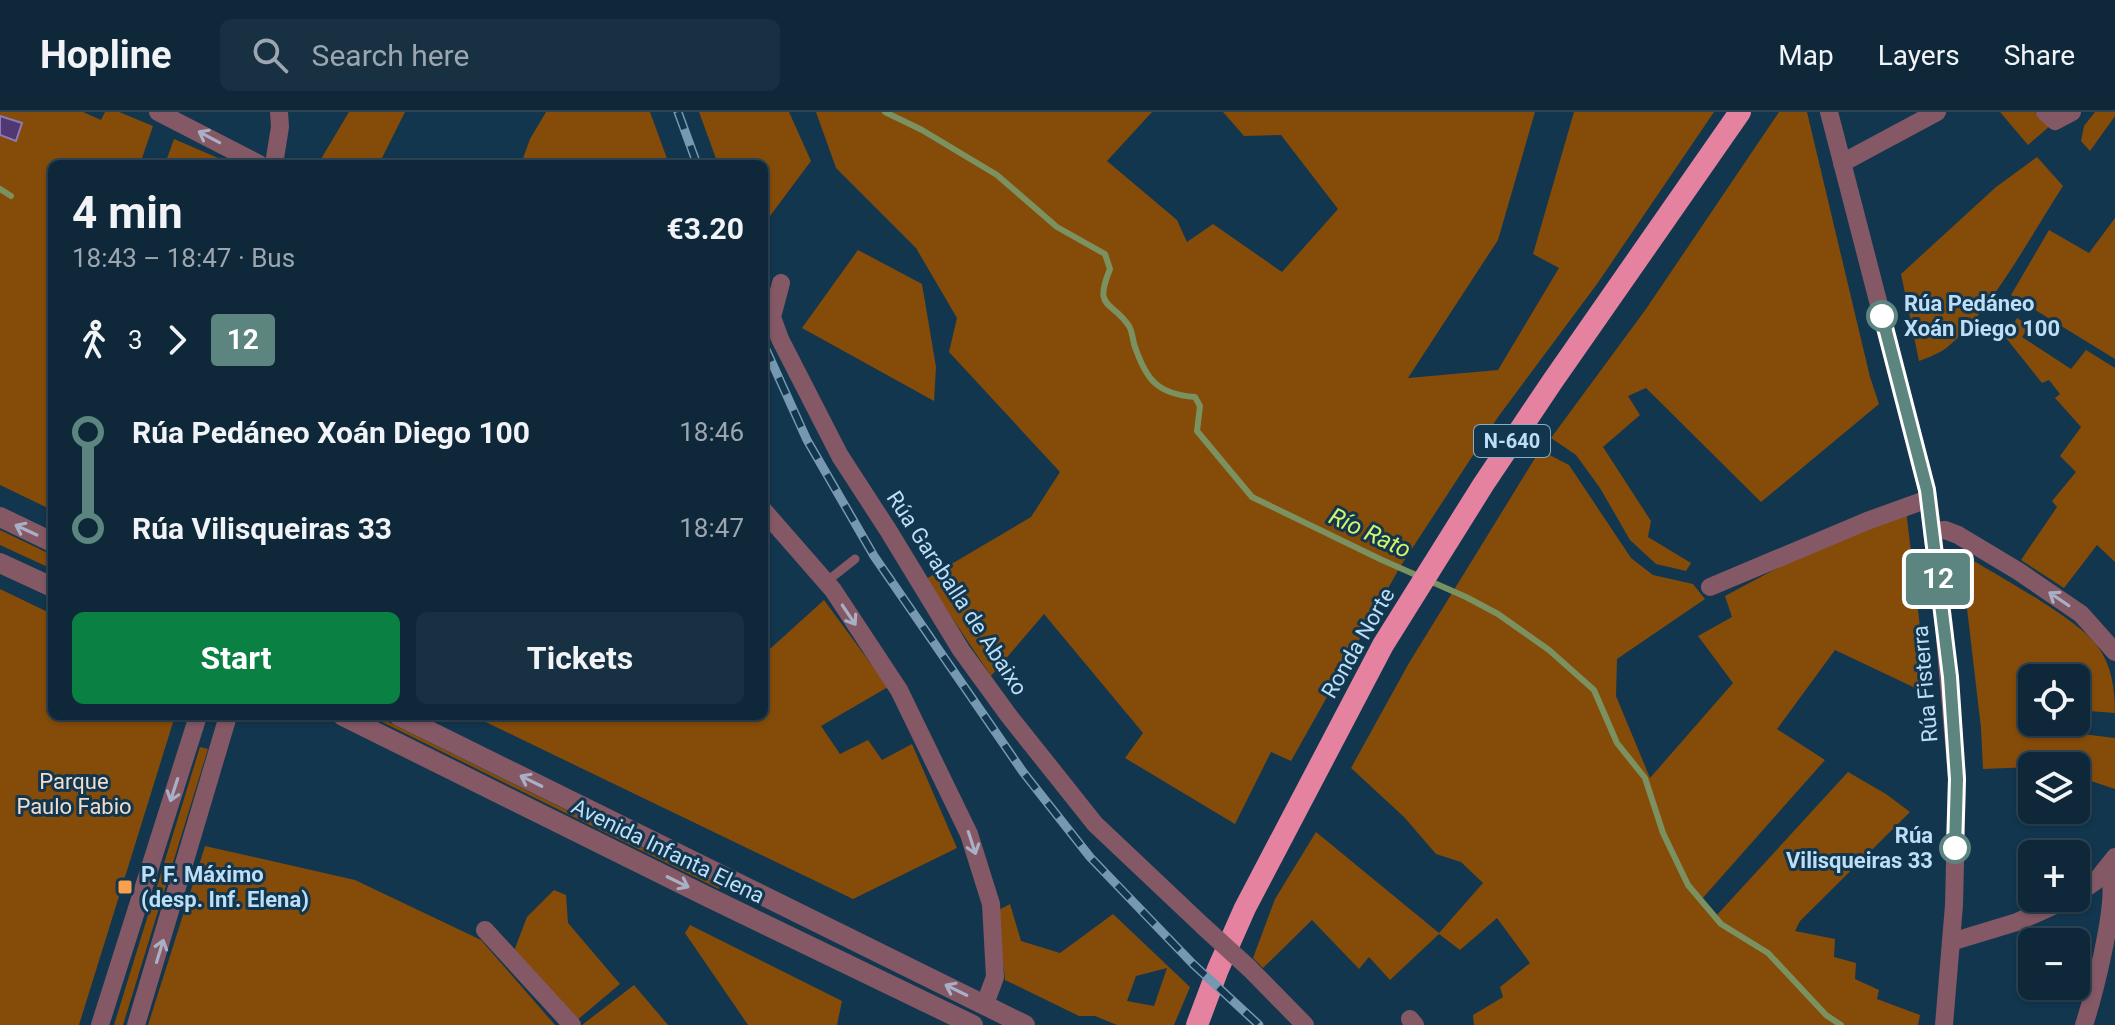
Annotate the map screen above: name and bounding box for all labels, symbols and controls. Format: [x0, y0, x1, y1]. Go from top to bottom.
search box [220, 19, 780, 91]
text: Hopline [40, 33, 172, 77]
icon: search [248, 33, 292, 77]
text: Search here [312, 38, 469, 73]
text: Map [1778, 39, 1834, 72]
text: Layers [1878, 39, 1960, 72]
text: Share [2004, 39, 2075, 72]
one-way arrow [197, 129, 221, 145]
text: 4 min [72, 187, 183, 239]
text: €3.20 [666, 211, 744, 246]
text: 18:43 – 18:47 · Bus [72, 243, 295, 273]
place label: Rúa Pedáneo Xoán Diego 100 [1904, 291, 2060, 341]
marker: Rúa Pedáneo Xoán Diego 100 [1867, 301, 1897, 331]
icon: walk [72, 318, 116, 362]
icon: forward [155, 318, 199, 362]
text: 12 [227, 323, 259, 356]
text: 3 [128, 325, 143, 355]
text: Rúa Pedáneo Xoán Diego 100 [132, 415, 530, 450]
text: 18:46 [679, 417, 744, 447]
road number: N-640 [1474, 425, 1550, 457]
street label: Rúa Garaballa de Abaixo [882, 486, 1032, 700]
water label: Río Rato [1325, 502, 1415, 564]
text: Rúa Vilisqueiras 33 [132, 511, 392, 546]
text: 18:47 [679, 513, 744, 543]
one-way arrow [14, 522, 38, 537]
line badge: 12 [1902, 553, 1974, 605]
text: 12 [1922, 562, 1954, 595]
street label: Ronda Norte [1316, 583, 1400, 703]
one-way arrow [2048, 591, 2070, 607]
one-way arrow [841, 603, 857, 625]
button: Start [72, 612, 400, 704]
button: Tickets [416, 612, 744, 704]
street label: Rúa Fisterra [1907, 624, 1943, 744]
map controls [2018, 664, 2090, 1000]
button: locate [2018, 664, 2090, 736]
button: layers [2018, 752, 2090, 824]
park label: Parque Paulo Fabio [16, 769, 132, 819]
one-way arrow [520, 773, 544, 789]
one-way arrow [166, 778, 181, 803]
street label: Avenida Infanta Elena [567, 793, 769, 909]
place label: Rúa Vilisqueiras 33 [1786, 823, 1933, 873]
one-way arrow [965, 830, 980, 855]
marker: Rúa Vilisqueiras 33 [1940, 833, 1970, 863]
button: + [2018, 840, 2090, 912]
place label: P. F. Máximo (desp. Inf. Elena) [141, 862, 309, 912]
one-way arrow [665, 875, 689, 891]
marker: P. F. Máximo (desp. Inf. Elena) [116, 878, 134, 896]
button: − [2018, 928, 2090, 1000]
one-way arrow [153, 938, 168, 963]
one-way arrow [944, 982, 968, 997]

